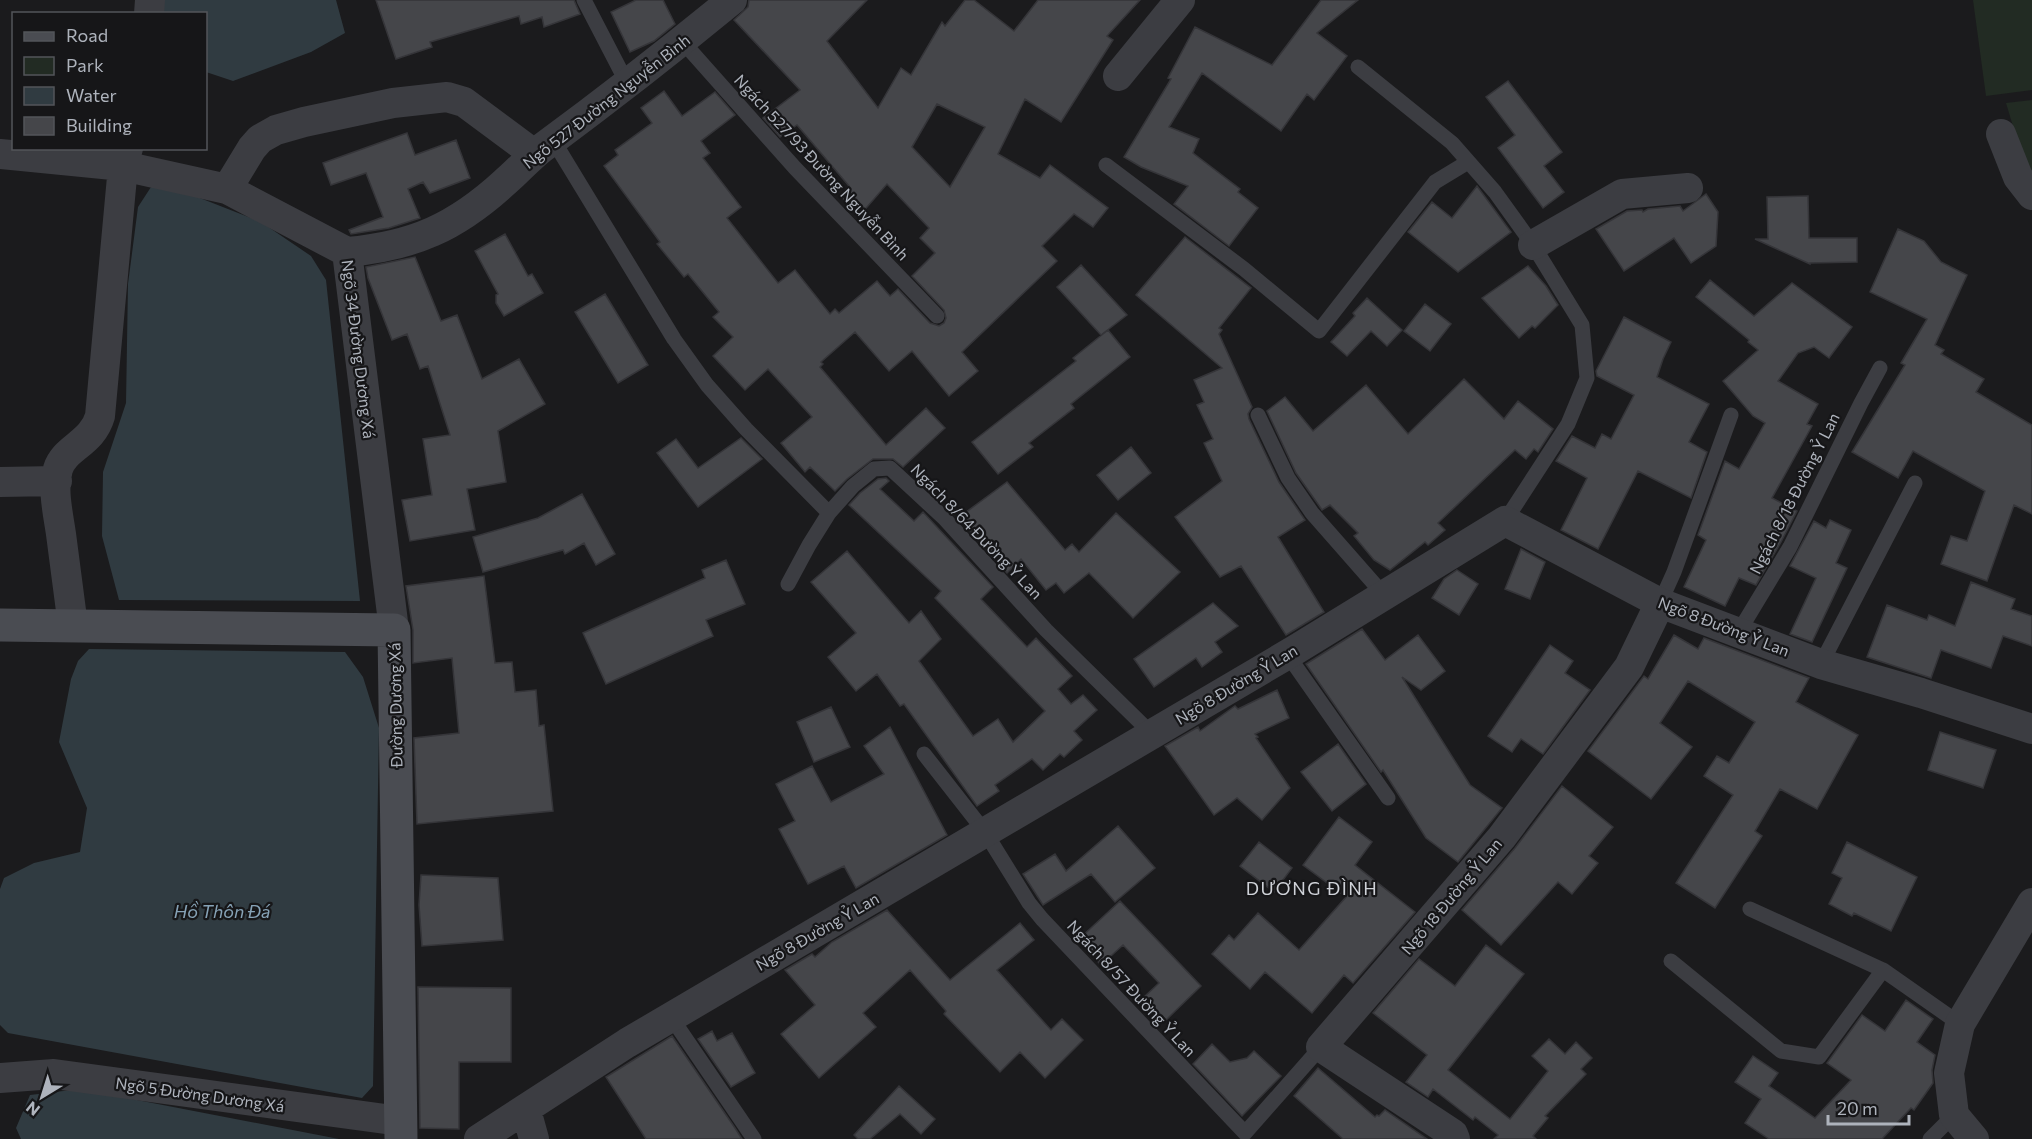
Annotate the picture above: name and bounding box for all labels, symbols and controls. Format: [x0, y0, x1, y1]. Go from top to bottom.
legend [12, 12, 207, 150]
text: Road [66, 24, 108, 46]
street label: Ngõ 527 Đường Nguyễn Bình [519, 30, 693, 172]
text: Park [66, 54, 104, 76]
street label: Ngách 527/93 Đường Nguyễn Bình [731, 70, 913, 264]
text: Water [66, 84, 117, 106]
text: Building [66, 114, 132, 136]
street label: Ngõ 34 Đường Dương Xá [339, 258, 379, 440]
street label: Ngách 8/18 Đường Ỷ Lan [1745, 409, 1843, 577]
street label: Ngách 8/64 Đường Ỷ Lan [907, 459, 1047, 603]
street label: Ngõ 8 Đường Ỷ Lan [1656, 592, 1792, 660]
street label: Ngõ 8 Đường Ỷ Lan [1171, 640, 1301, 728]
street label: Đường Dương Xá [384, 642, 406, 769]
street label: Ngõ 18 Đường Ỷ Lan [1397, 834, 1505, 958]
district label: DƯƠNG ĐÌNH [1246, 877, 1378, 899]
street label: Ngõ 8 Đường Ỷ Lan [752, 888, 882, 974]
water label: Hồ Thôn Đá [174, 900, 271, 922]
street label: Ngách 8/57 Đường Ỷ Lan [1064, 916, 1200, 1060]
north arrow [12, 1067, 72, 1127]
street label: Ngõ 5 Đường Dương Xá [114, 1073, 286, 1115]
scale bar [1828, 1088, 1909, 1126]
text: 20 m [1837, 1097, 1878, 1119]
text: N [22, 1098, 43, 1120]

